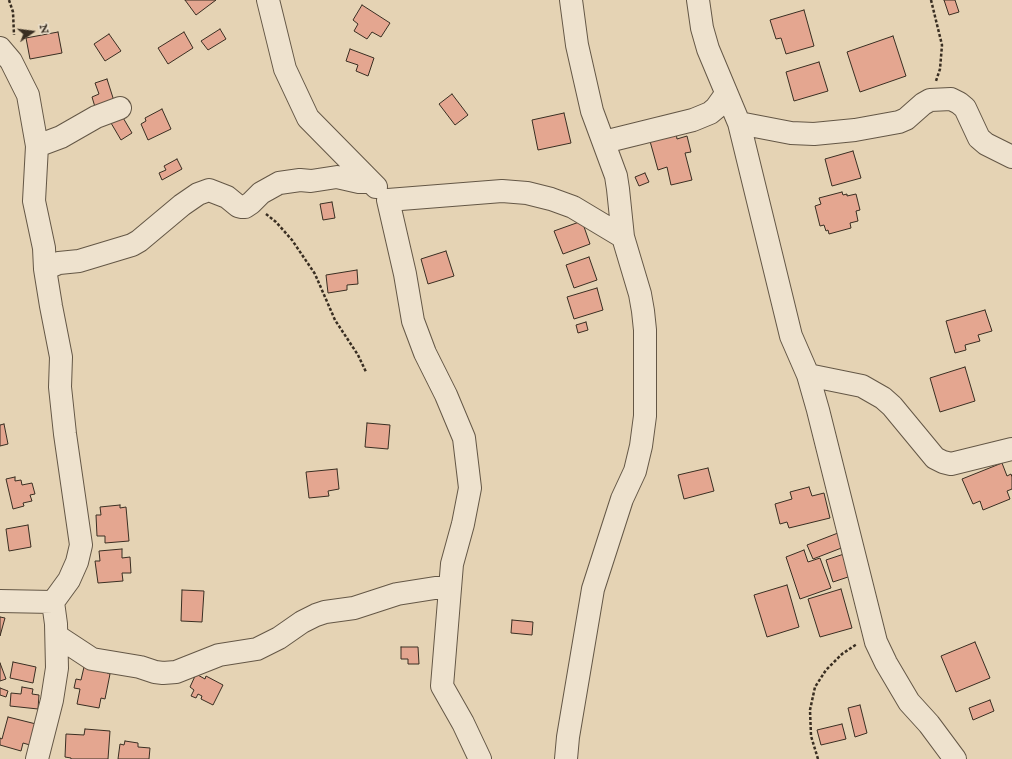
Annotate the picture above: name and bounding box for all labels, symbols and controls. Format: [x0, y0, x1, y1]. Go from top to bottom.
north arrow [12, 12, 52, 52]
text: N [36, 23, 52, 35]

